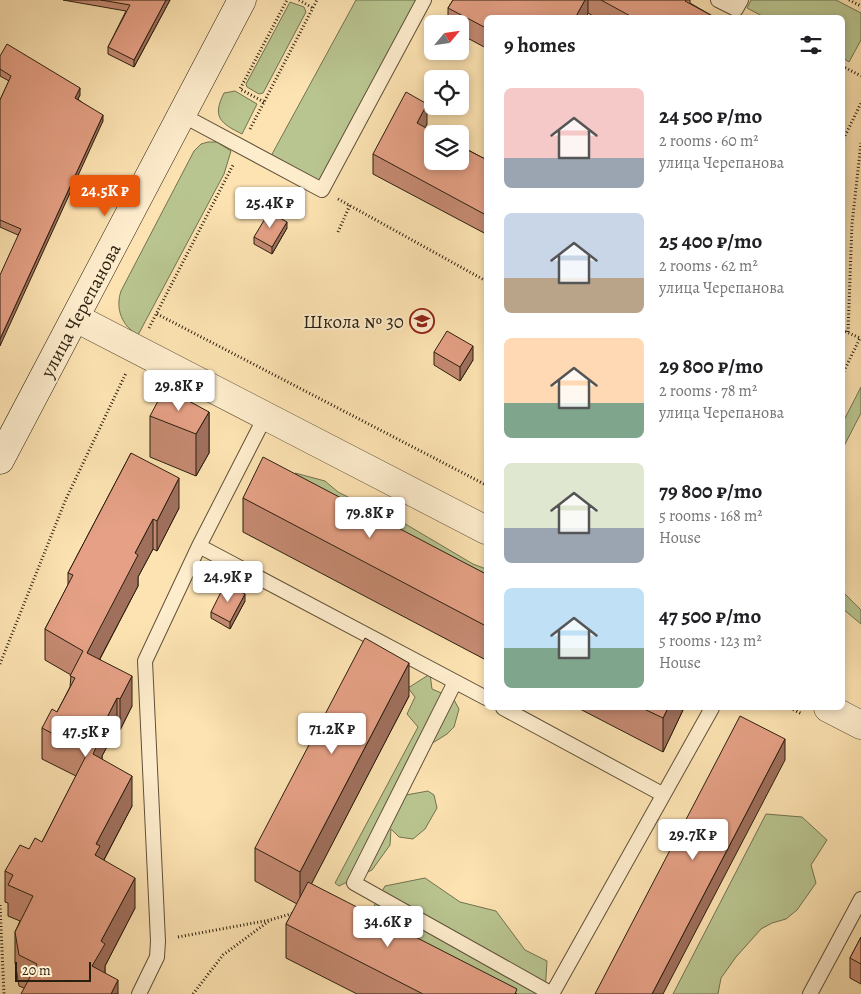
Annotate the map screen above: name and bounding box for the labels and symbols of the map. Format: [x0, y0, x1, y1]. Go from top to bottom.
north arrow [424, 15, 469, 60]
pin: 24.5K ₽ [59, 174, 151, 217]
pin: 25.4K ₽ [224, 186, 316, 229]
street label: улица Черепанова [34, 239, 127, 383]
school or university icon: Школа № 30 [409, 308, 435, 334]
place label: Школа № 30 [303, 309, 404, 335]
pin: 29.8K ₽ [133, 370, 225, 412]
pin: 79.8K ₽ [324, 496, 416, 539]
pin: 24.9K ₽ [182, 560, 274, 603]
pin: 71.2K ₽ [286, 712, 378, 755]
pin: 47.5K ₽ [40, 716, 132, 758]
pin: 29.7K ₽ [647, 818, 739, 861]
pin: 34.6K ₽ [342, 906, 434, 948]
scale bar [15, 959, 91, 982]

